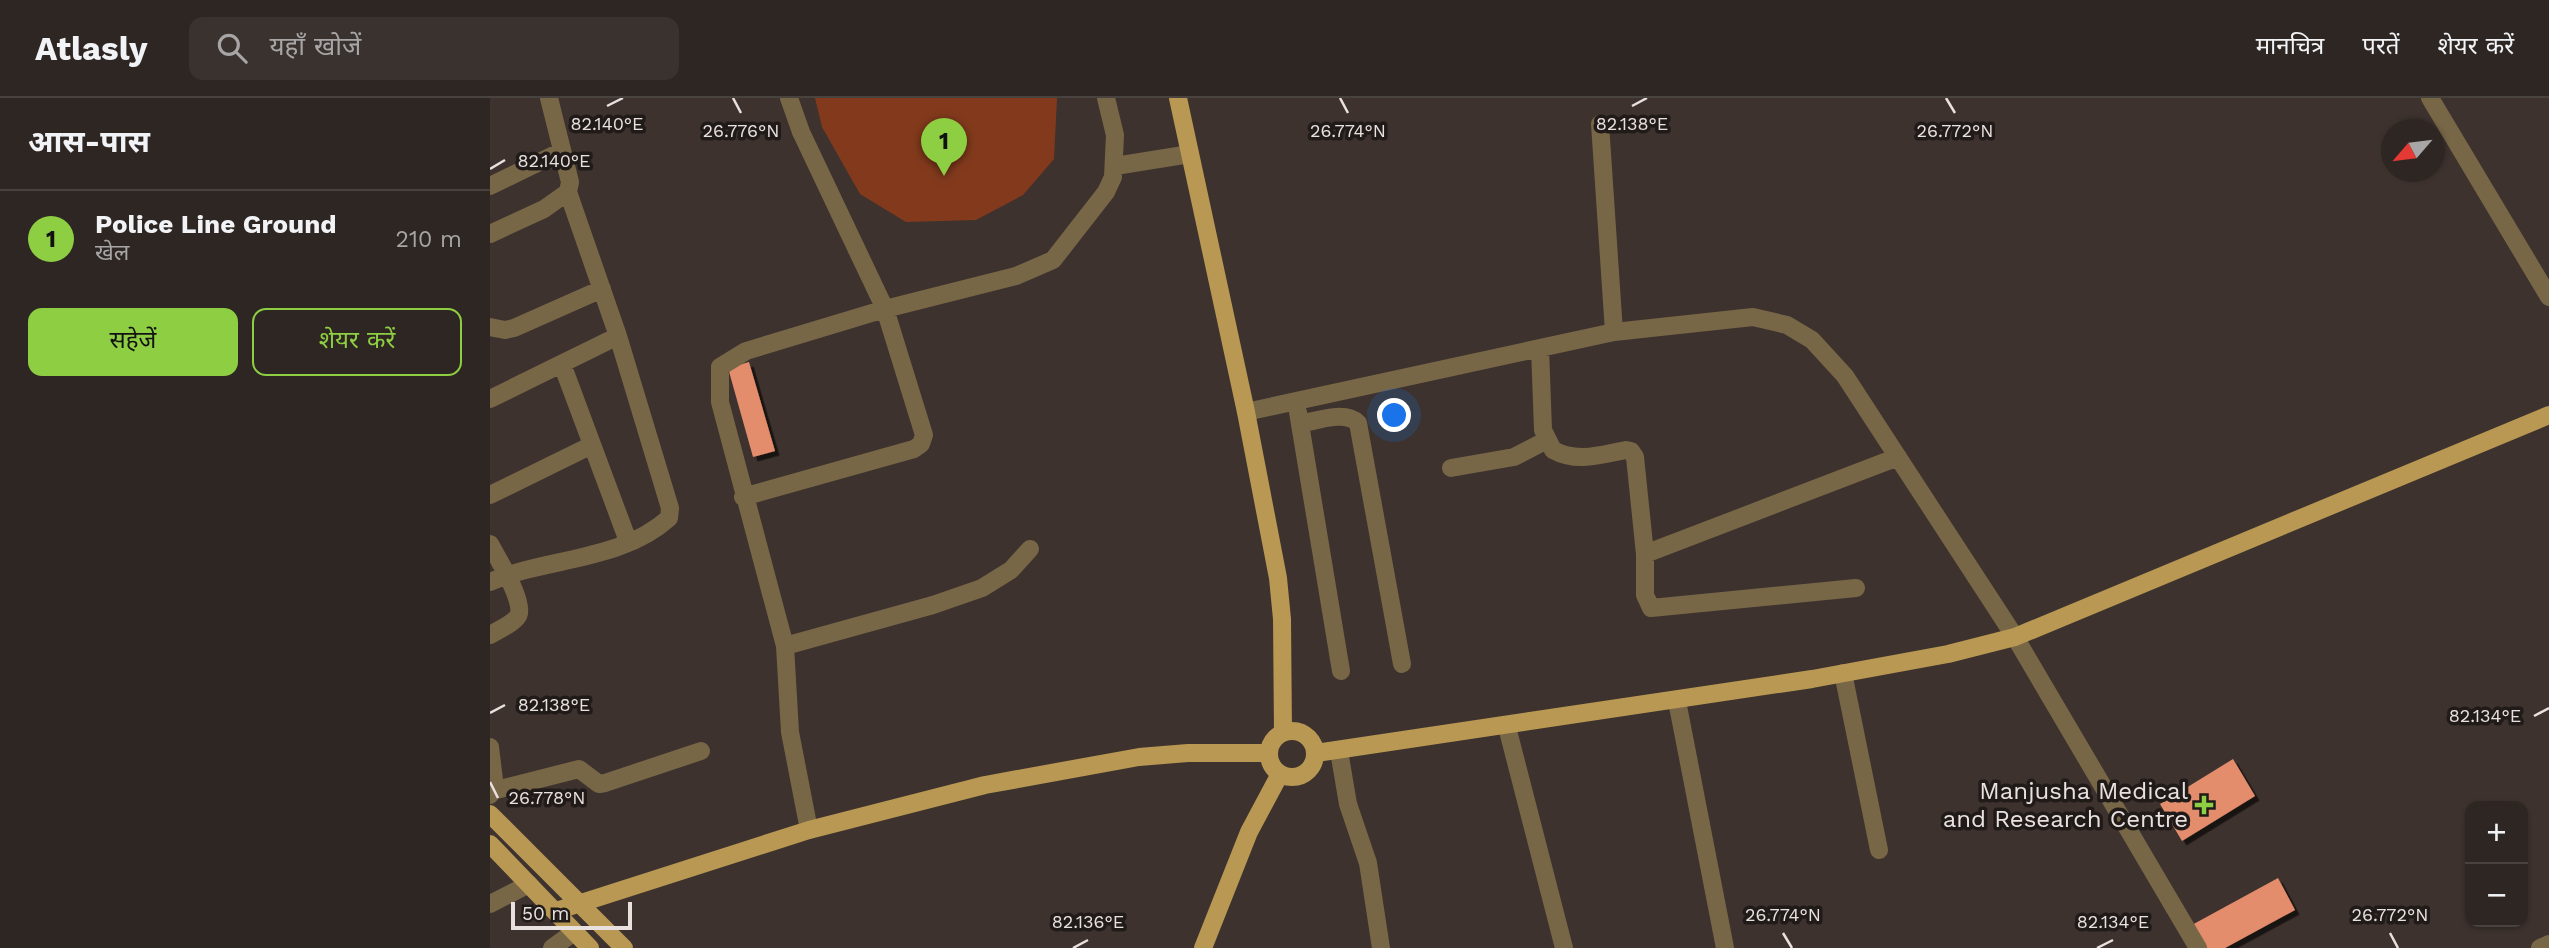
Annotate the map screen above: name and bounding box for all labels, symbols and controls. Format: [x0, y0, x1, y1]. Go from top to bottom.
search box [189, 17, 679, 80]
text: Atlasly [35, 29, 147, 68]
icon: search [213, 29, 251, 67]
text: यहाँ खोजें [269, 31, 361, 61]
text: मानचित्र [2256, 32, 2324, 60]
text: परतें [2362, 32, 2400, 60]
text: शेयर करें [2438, 32, 2514, 60]
text: 82.140°E [570, 113, 644, 134]
text: 82.138°E [1596, 113, 1668, 134]
pin: 1 [921, 118, 967, 176]
north arrow [2381, 119, 2444, 182]
text: 26.776°N [703, 120, 779, 141]
text: 26.774°N [1310, 120, 1386, 141]
text: 26.772°N [1917, 120, 1993, 141]
text: आस-पास [28, 124, 150, 159]
text: 82.140°E [517, 150, 591, 171]
text: Police Line Ground [95, 209, 337, 239]
text: 1 [46, 226, 56, 253]
text: 210 m [396, 226, 462, 253]
text: खेल [95, 239, 129, 266]
button: सहेजें [28, 308, 238, 376]
button: शेयर करें [252, 308, 462, 376]
your location [1377, 398, 1411, 432]
text: 82.138°E [518, 694, 590, 715]
text: 82.134°E [2449, 705, 2521, 726]
place label: Manjusha Medical and Research Centre [1943, 777, 2189, 833]
text: 26.778°N [508, 787, 586, 808]
marker: Manjusha Medical and Research Centre [2194, 795, 2214, 815]
map controls [2465, 801, 2528, 927]
button: + [2465, 801, 2528, 864]
button: − [2465, 864, 2528, 927]
scale bar [511, 899, 632, 931]
text: 50 m [522, 902, 569, 925]
text: 26.774°N [1745, 904, 1821, 925]
text: 26.772°N [2352, 904, 2428, 925]
text: 82.136°E [1052, 911, 1124, 932]
text: 82.134°E [2077, 911, 2149, 932]

